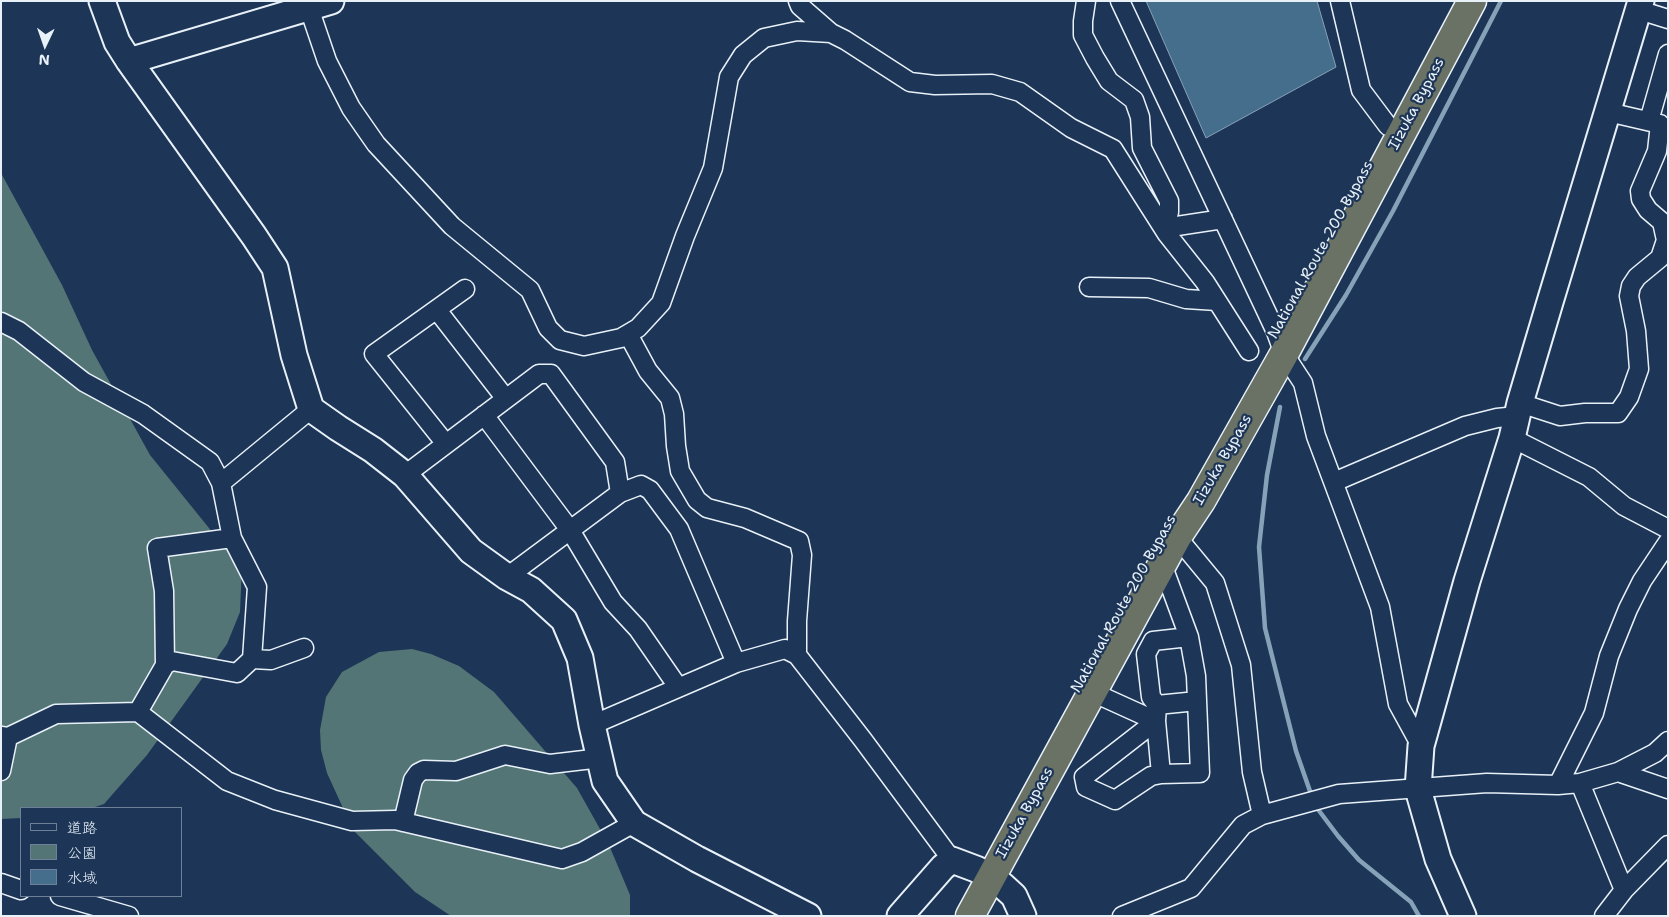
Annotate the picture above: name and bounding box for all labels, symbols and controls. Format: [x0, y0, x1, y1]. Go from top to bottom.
north arrow [20, 20, 70, 70]
text: N [38, 51, 50, 69]
street label: Iizuka Bypass [1385, 55, 1449, 153]
street label: National Route 200 Bypass [1264, 158, 1378, 342]
street label: Iizuka Bypass [1190, 411, 1256, 509]
street label: National Route 200 Bypass [1067, 512, 1181, 696]
street label: Iizuka Bypass [992, 764, 1058, 862]
legend [20, 807, 182, 897]
text: 道路 [67, 818, 97, 838]
text: 公園 [67, 843, 97, 863]
text: 水域 [67, 868, 97, 888]

